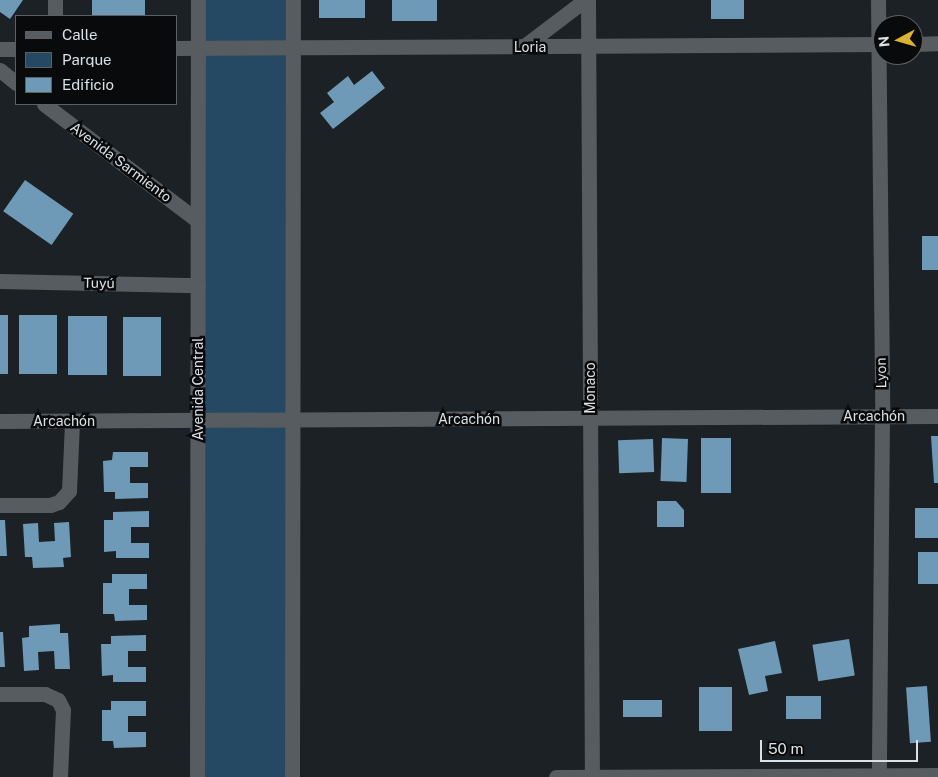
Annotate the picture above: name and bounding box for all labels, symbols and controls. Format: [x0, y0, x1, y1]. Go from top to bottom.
legend [15, 15, 178, 105]
north arrow [873, 15, 923, 65]
text: Calle [62, 26, 98, 43]
text: N [876, 35, 893, 48]
street label: Loria [514, 39, 546, 55]
text: Parque [62, 51, 112, 68]
text: Edificio [62, 76, 114, 93]
street label: Avenida Sarmiento [67, 119, 175, 205]
street label: Tuyú [83, 274, 115, 292]
street label: Avenida Central [190, 338, 206, 440]
street label: Lyon [872, 357, 890, 389]
street label: Monaco [582, 362, 598, 414]
street label: Arcachón [843, 408, 905, 424]
street label: Arcachón [438, 411, 500, 427]
street label: Arcachón [33, 413, 95, 429]
scale bar [763, 730, 920, 762]
text: 50 m [768, 740, 803, 757]

